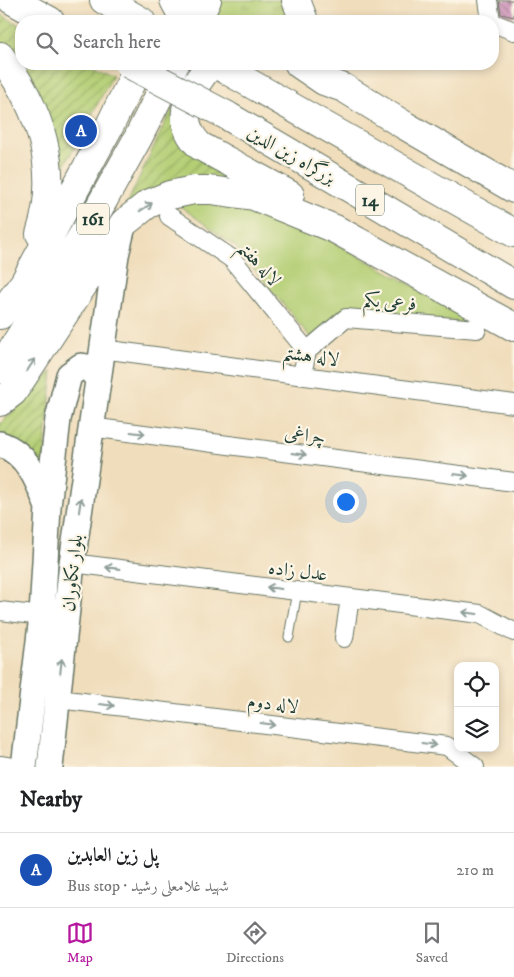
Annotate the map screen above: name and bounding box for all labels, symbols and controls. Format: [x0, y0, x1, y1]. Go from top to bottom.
search box [15, 15, 499, 70]
icon: search [33, 29, 61, 57]
text: Search here [73, 31, 161, 54]
pin: A [65, 112, 97, 150]
street label: بزرگراه زین الدین [243, 119, 341, 190]
road number: 14 [356, 184, 384, 216]
one-way arrow [139, 201, 153, 212]
road number: 161 [77, 203, 109, 234]
street label: لاله هفتم [227, 237, 285, 296]
street label: فرعی یکم [362, 289, 417, 321]
street label: لاله هشتم [280, 341, 340, 379]
one-way arrow [26, 358, 36, 372]
street label: چراغی [283, 422, 327, 449]
one-way arrow [130, 428, 146, 438]
one-way arrow [291, 449, 307, 459]
one-way arrow [452, 470, 468, 480]
your location [333, 489, 359, 515]
one-way arrow [75, 497, 85, 513]
street label: بلوار تکاوران [57, 533, 88, 613]
street label: عدل زاده [267, 556, 329, 587]
one-way arrow [105, 563, 121, 573]
one-way arrow [266, 583, 282, 593]
one-way arrow [462, 608, 478, 618]
one-way arrow [57, 659, 66, 675]
map controls [454, 662, 499, 752]
button: locate [454, 662, 499, 707]
street label: لاله دوم [245, 690, 300, 723]
one-way arrow [98, 700, 114, 710]
button: layers [454, 707, 499, 752]
one-way arrow [260, 719, 276, 729]
one-way arrow [421, 739, 437, 749]
text: Nearby [20, 787, 82, 813]
text: پل زین العابدین [67, 844, 158, 867]
text: A [31, 860, 41, 880]
text: 210 m [456, 860, 494, 880]
text: Bus stop · شهید غلامعلی رشید [67, 876, 229, 896]
tab: Map [66, 919, 94, 967]
tab: Directions [226, 919, 284, 967]
tab: Saved [416, 919, 448, 967]

